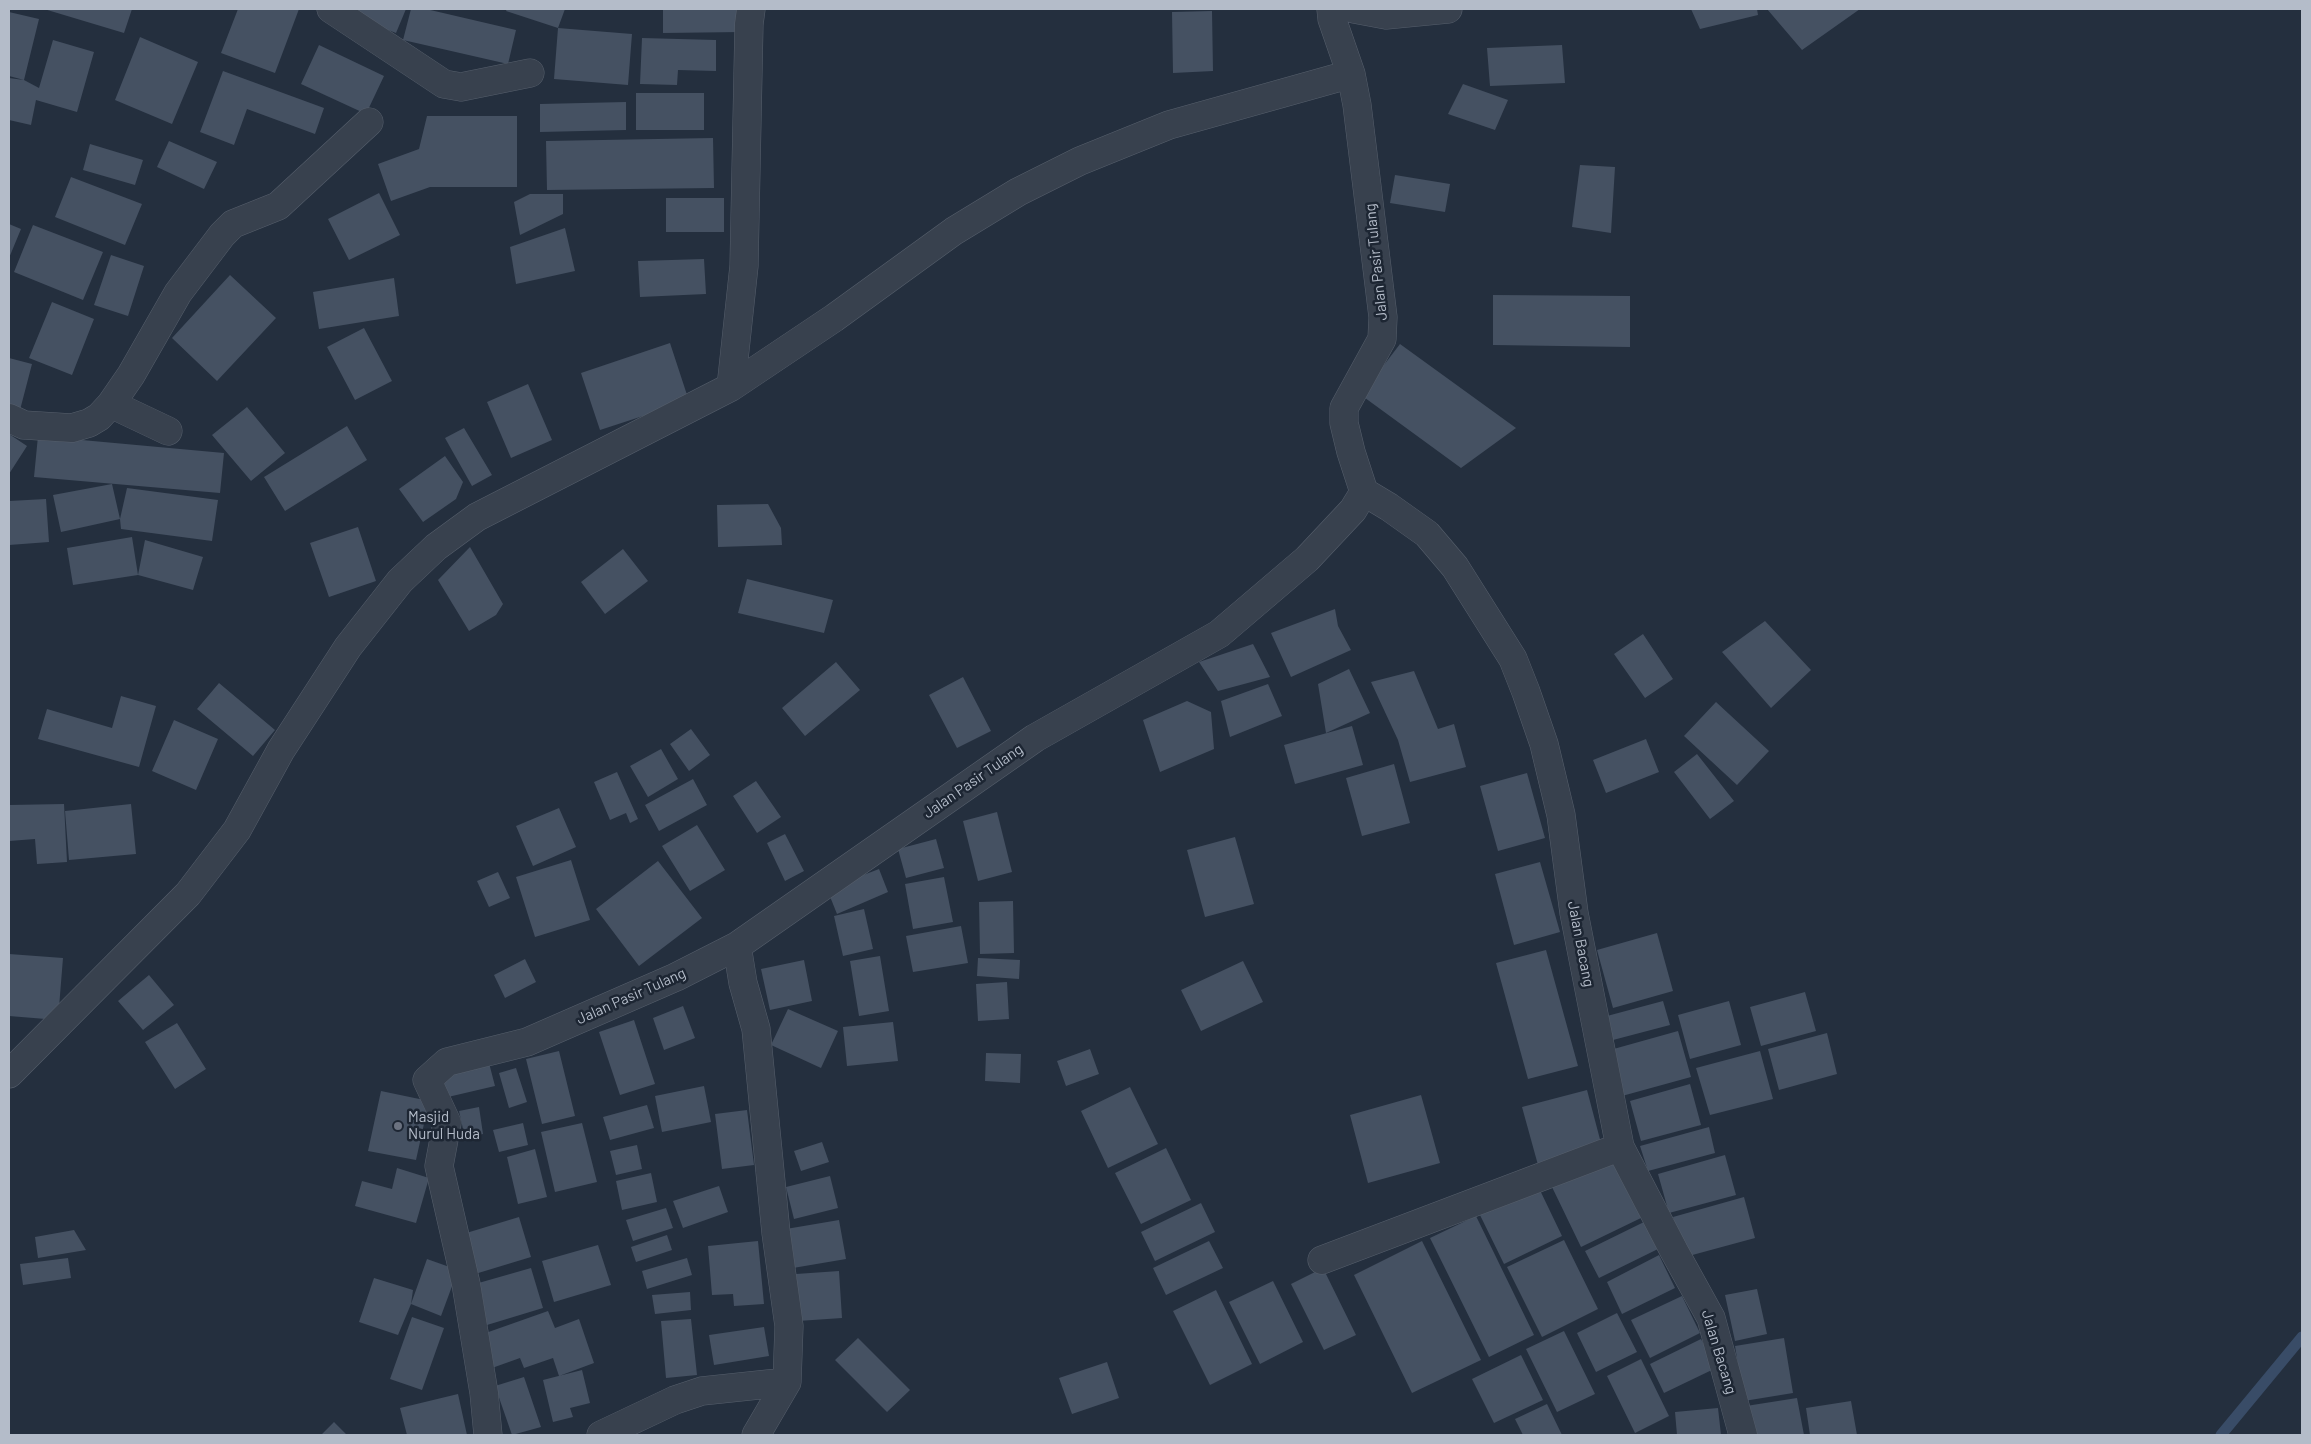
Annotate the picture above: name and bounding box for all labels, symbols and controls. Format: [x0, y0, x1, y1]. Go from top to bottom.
street label: Jalan Pasir Tulang [1361, 203, 1391, 321]
street label: Jalan Pasir Tulang [920, 740, 1026, 822]
street label: Jalan Bacang [1564, 900, 1598, 988]
street label: Jalan Pasir Tulang [574, 964, 688, 1028]
place label: Masjid Nurul Huda [408, 1108, 480, 1143]
marker: Masjid Nurul Huda [392, 1120, 404, 1132]
street label: Jalan Bacang [1698, 1308, 1740, 1396]

